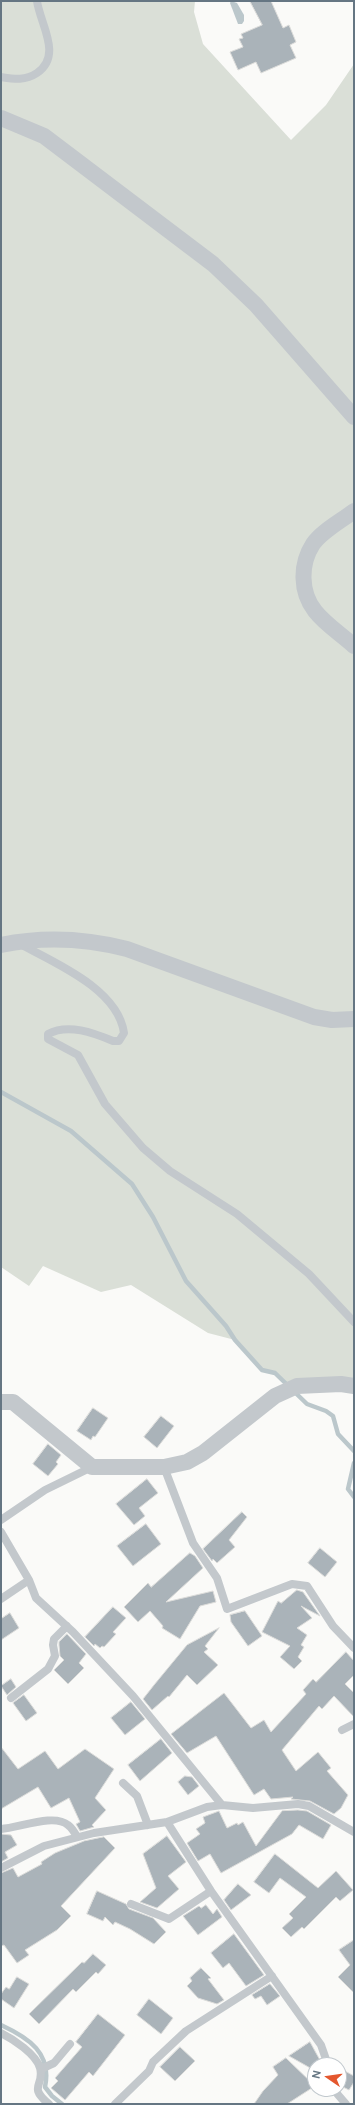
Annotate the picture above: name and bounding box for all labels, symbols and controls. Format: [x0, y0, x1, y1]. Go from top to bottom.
north arrow [307, 2057, 347, 2097]
text: N [309, 2069, 324, 2080]

